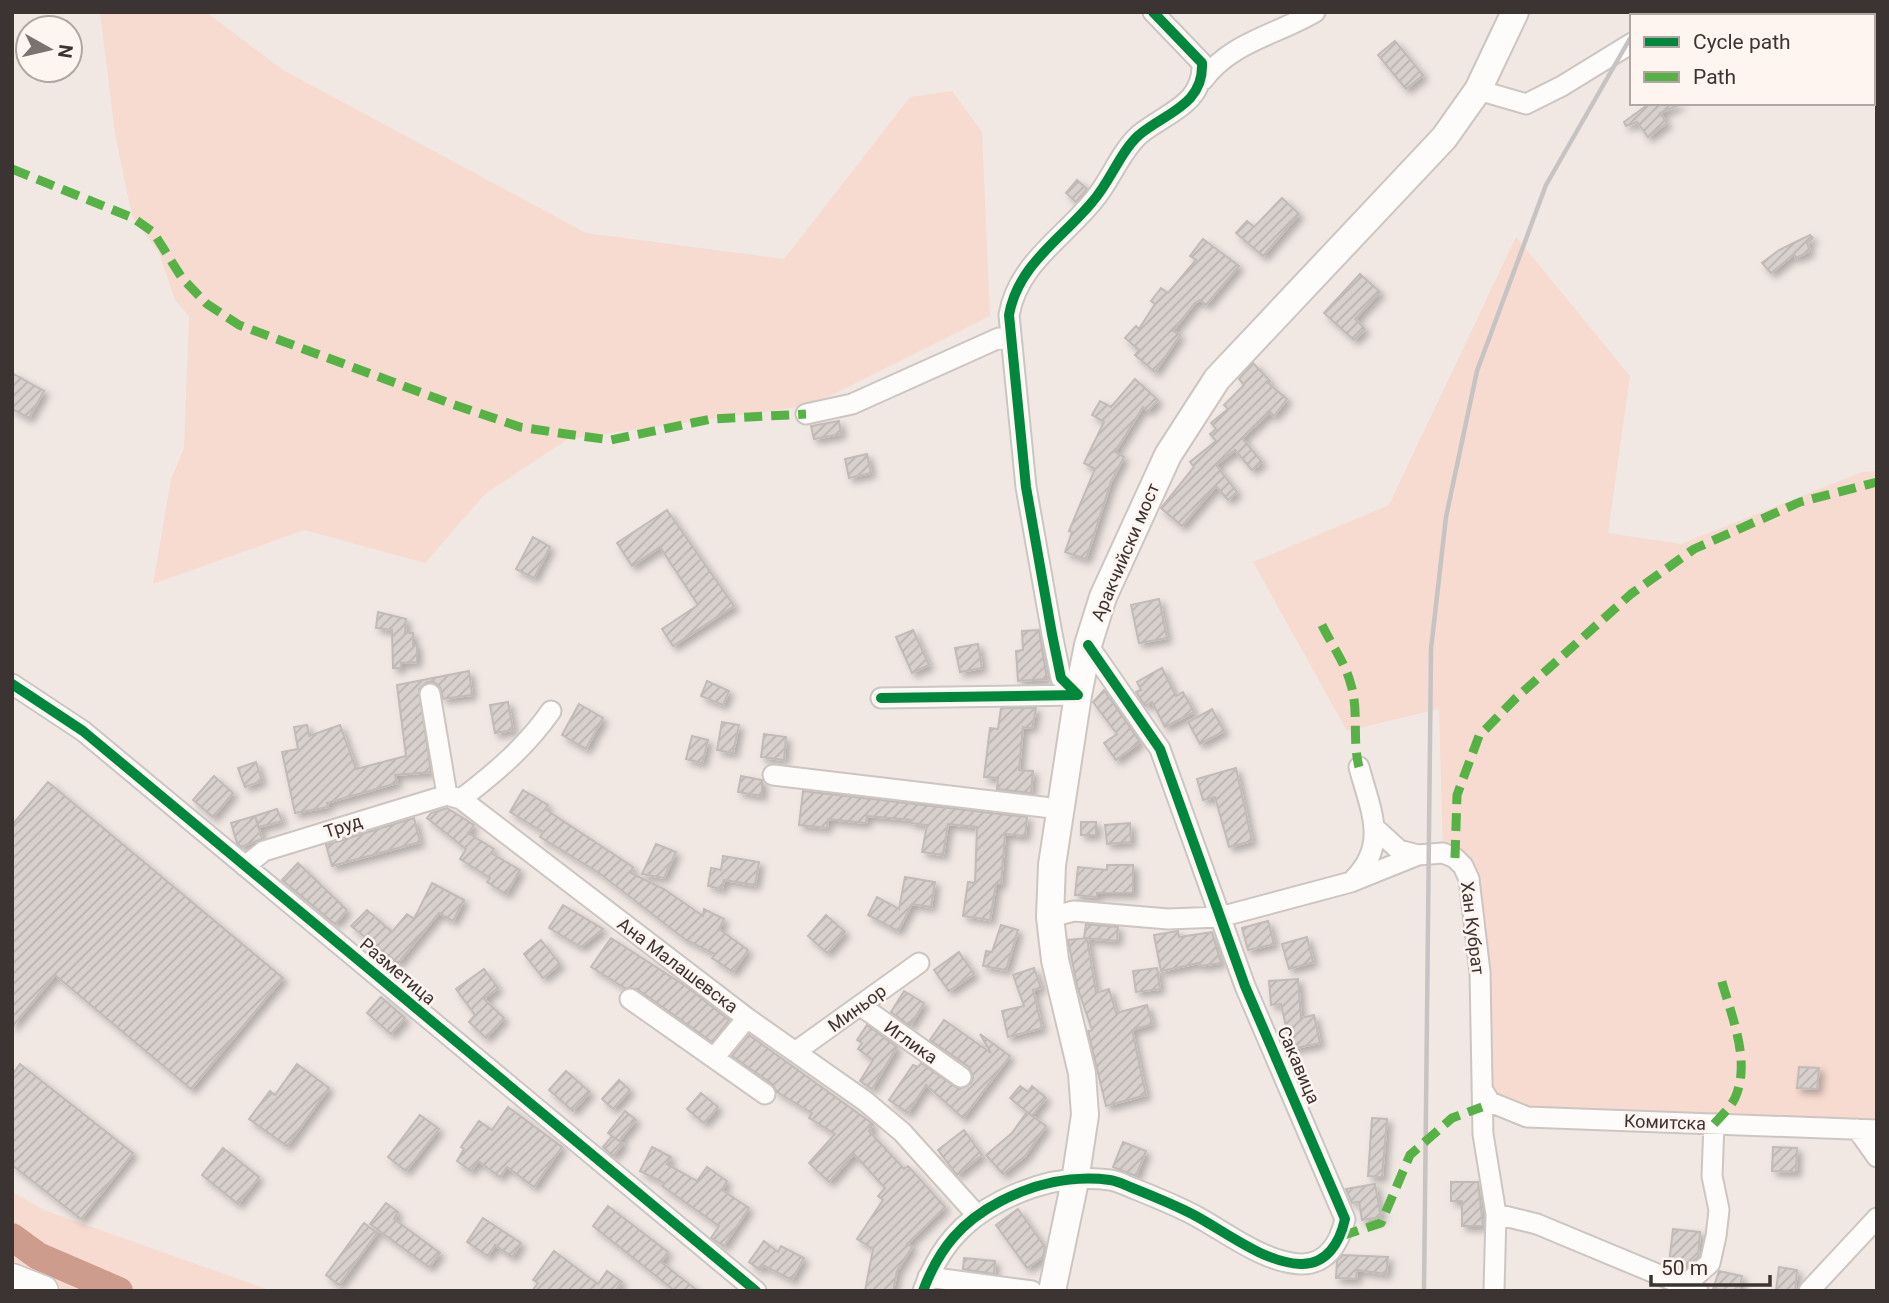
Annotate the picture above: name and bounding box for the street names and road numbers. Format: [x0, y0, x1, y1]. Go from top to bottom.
street label: Аракчийски мост [1086, 480, 1164, 624]
street label: Труд [321, 810, 365, 842]
street label: Хан Кубрат [1457, 880, 1489, 976]
street label: Ана Малашевска [614, 913, 742, 1017]
street label: Разметица [356, 933, 440, 1009]
street label: Миньор [824, 980, 890, 1036]
street label: Иглика [880, 1016, 942, 1068]
street label: Сакавица [1273, 1023, 1325, 1107]
street label: Комитска [1624, 1110, 1706, 1134]

